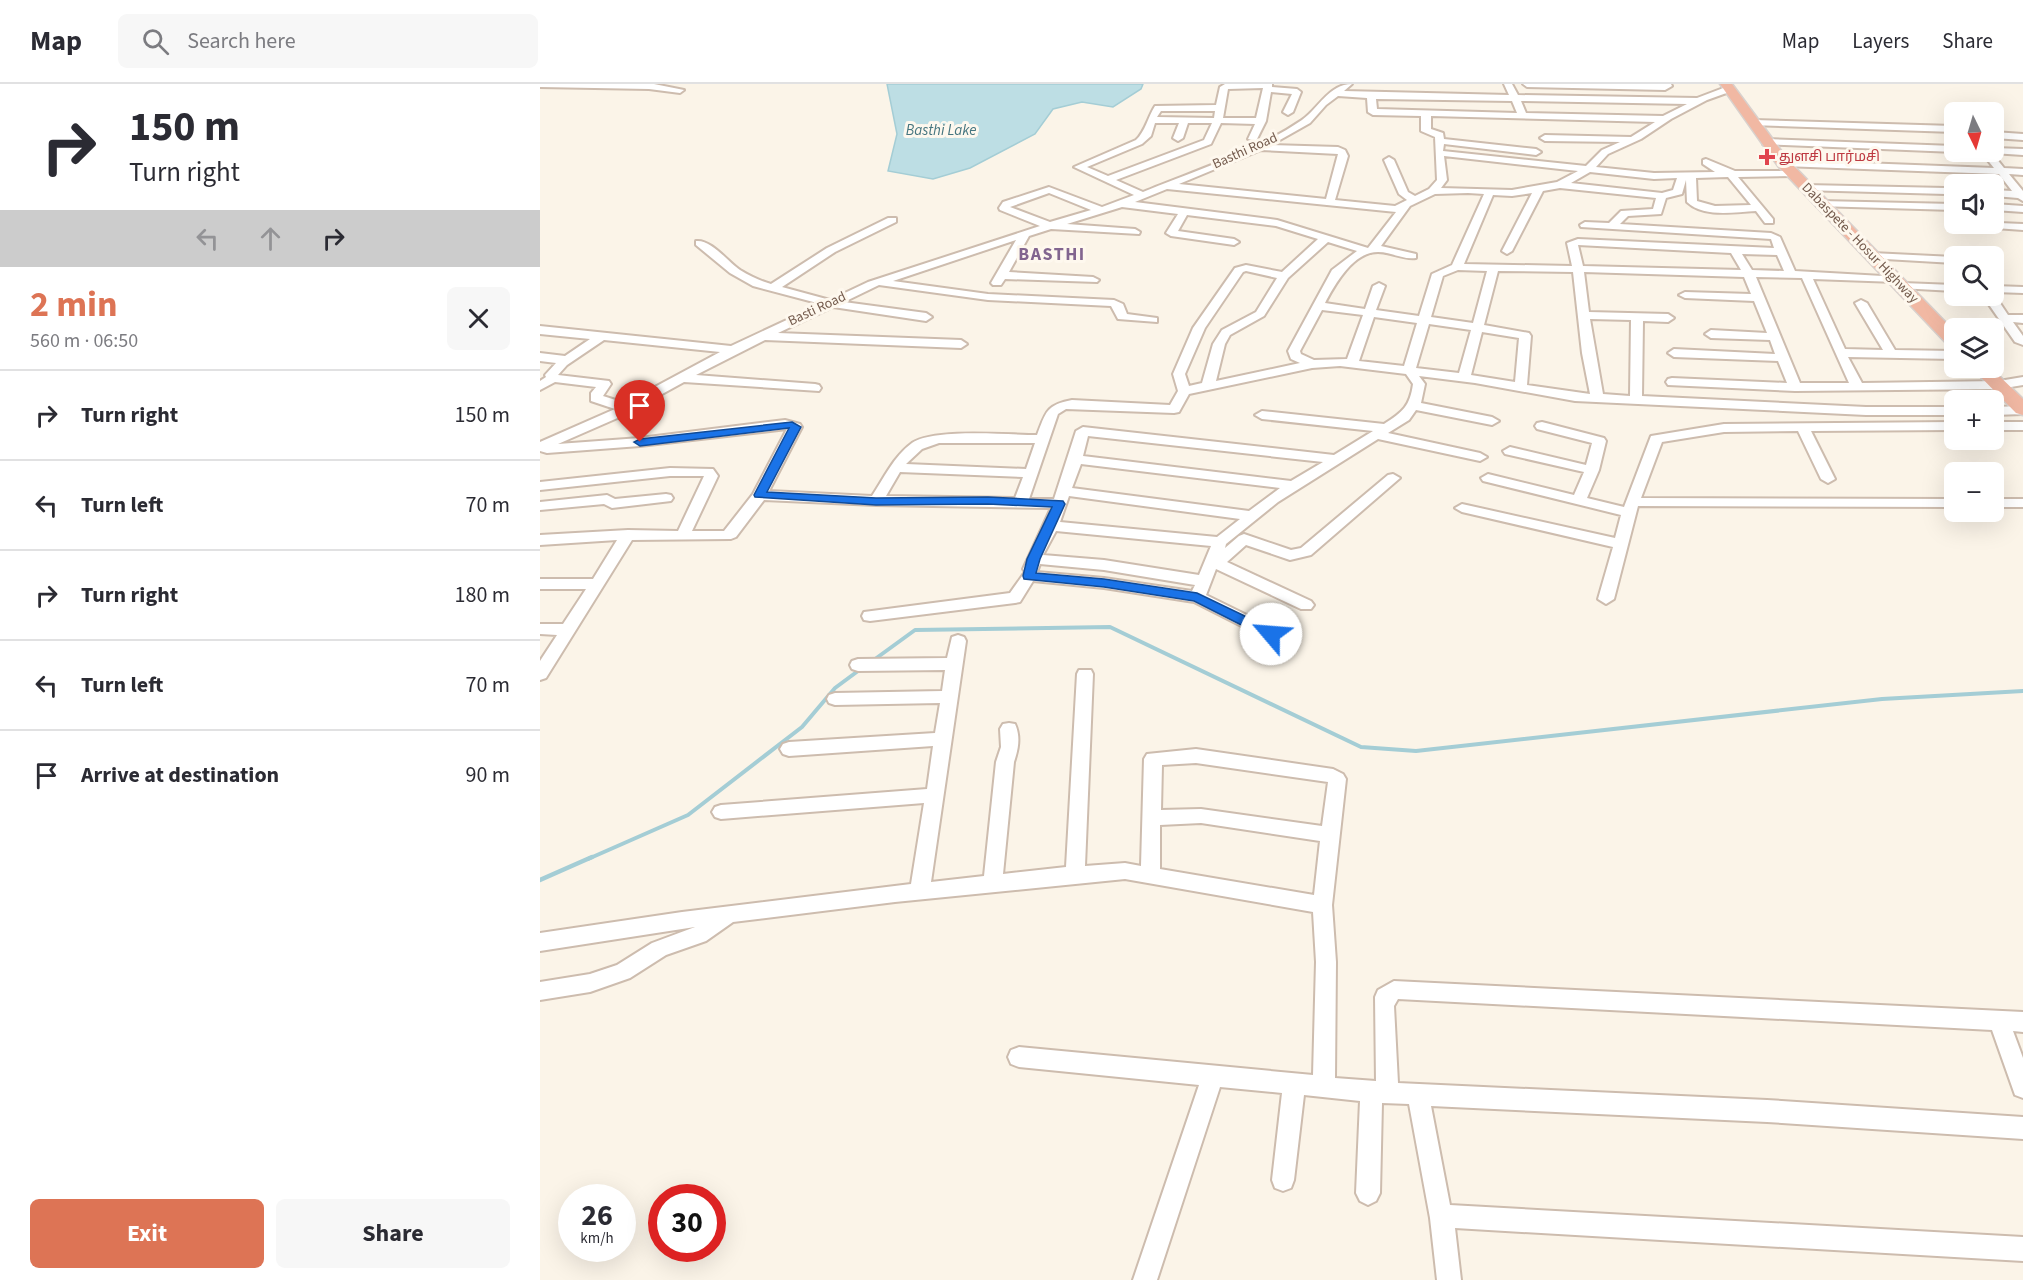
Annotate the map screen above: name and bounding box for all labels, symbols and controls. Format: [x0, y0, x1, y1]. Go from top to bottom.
search box [118, 14, 538, 68]
text: Map [30, 21, 82, 61]
icon: search [139, 25, 172, 58]
text: Search here [187, 25, 296, 57]
text: Map [1782, 26, 1819, 56]
text: Layers [1852, 26, 1909, 56]
text: Share [1942, 26, 1993, 56]
text: 150 m [129, 97, 240, 157]
north arrow [1944, 102, 2004, 162]
map controls [1944, 102, 2004, 522]
icon: right [30, 108, 108, 186]
water label: Basthi Lake [906, 120, 976, 141]
street label: Basthi Road [1209, 128, 1281, 174]
place label: துளசி பார்மசி [1779, 147, 1880, 167]
marker: துளசி பார்மசி [1760, 150, 1774, 164]
text: Turn right [129, 153, 240, 192]
button: sound [1944, 174, 2004, 234]
street label: Dabaspete - Hosur Highway [1797, 178, 1923, 308]
icon: left [191, 222, 224, 255]
icon: ahead [254, 222, 287, 255]
icon: right [317, 222, 350, 255]
district label: BASTHI [1018, 242, 1086, 267]
button: search [1944, 246, 2004, 306]
text: 2 min [30, 279, 118, 330]
button: close [447, 287, 510, 350]
street label: Basti Road [785, 287, 849, 331]
button: layers [1944, 318, 2004, 378]
text: 560 m · 06:50 [30, 327, 138, 355]
pin [614, 380, 665, 442]
icon: arrive [623, 389, 656, 422]
button: + [1944, 390, 2004, 450]
icon: right [30, 399, 63, 432]
text: Turn right [81, 399, 178, 431]
text: 150 m [455, 399, 510, 431]
button: − [1944, 462, 2004, 522]
icon: left [30, 489, 63, 522]
text: Turn left [81, 489, 163, 521]
text: 70 m [465, 489, 510, 521]
icon: right [30, 579, 63, 612]
text: Turn right [81, 579, 178, 611]
text: 180 m [455, 579, 510, 611]
position arrow [1239, 602, 1303, 666]
icon: left [30, 669, 63, 702]
text: Turn left [81, 669, 163, 701]
text: 70 m [465, 669, 510, 701]
icon: arrive [30, 759, 63, 792]
text: Arrive at destination [81, 759, 279, 791]
text: 90 m [465, 759, 510, 791]
speed limit sign: 30 [648, 1184, 726, 1262]
text: 26 [581, 1194, 613, 1237]
button: Exit [30, 1199, 264, 1268]
button: Share [276, 1199, 510, 1268]
text: km/h [580, 1228, 614, 1249]

